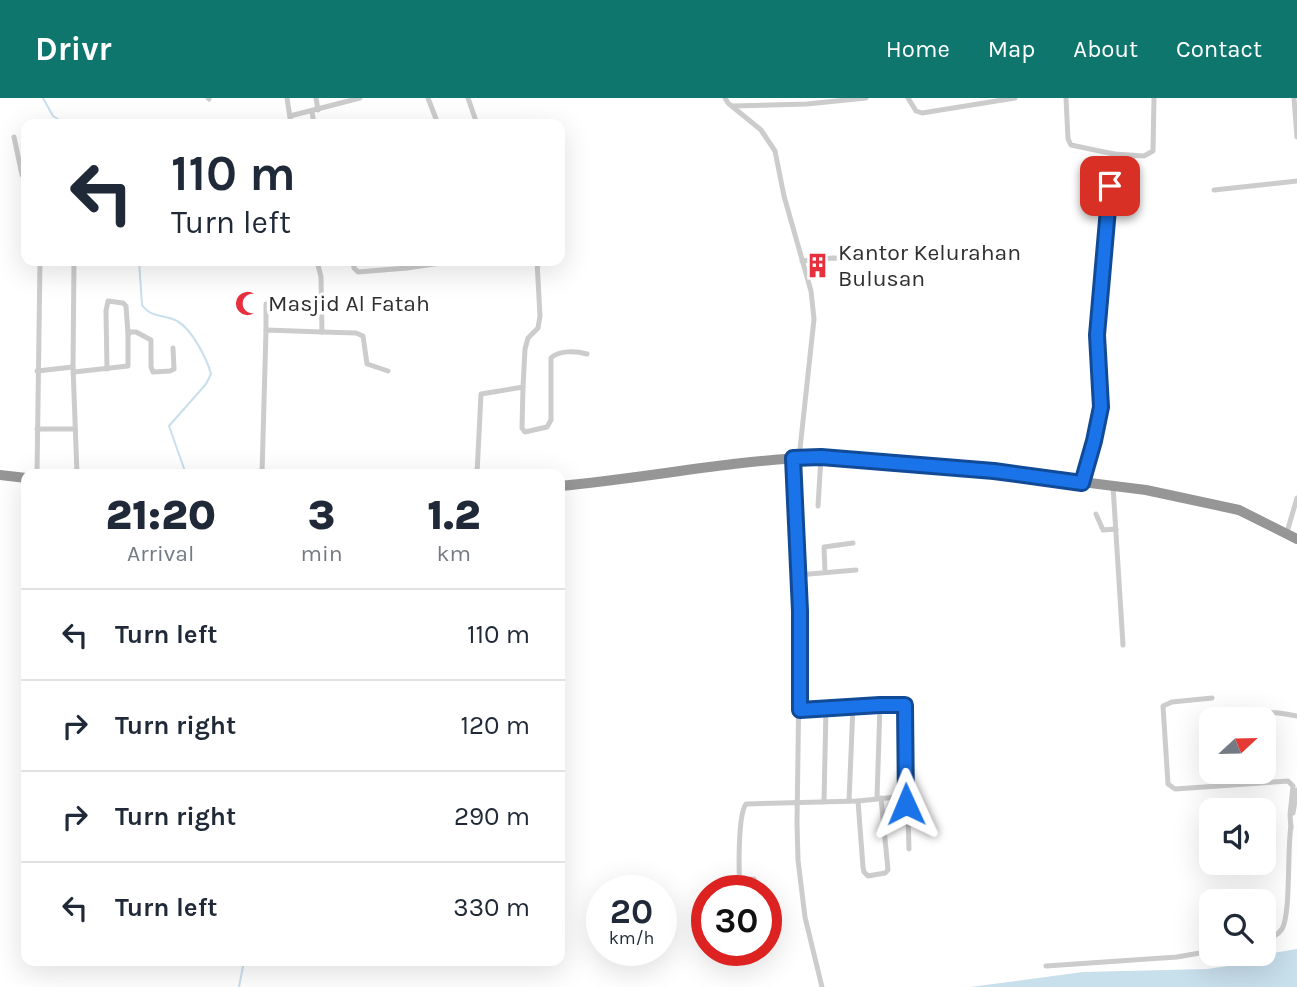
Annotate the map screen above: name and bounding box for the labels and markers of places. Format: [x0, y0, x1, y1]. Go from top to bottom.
pin [1080, 156, 1140, 216]
place label: Kantor Kelurahan Bulusan [838, 239, 1021, 292]
building icon: Kantor Kelurahan Bulusan [804, 251, 832, 279]
mosque icon: Masjid Al Fatah [234, 289, 262, 317]
place label: Masjid Al Fatah [268, 290, 430, 317]

